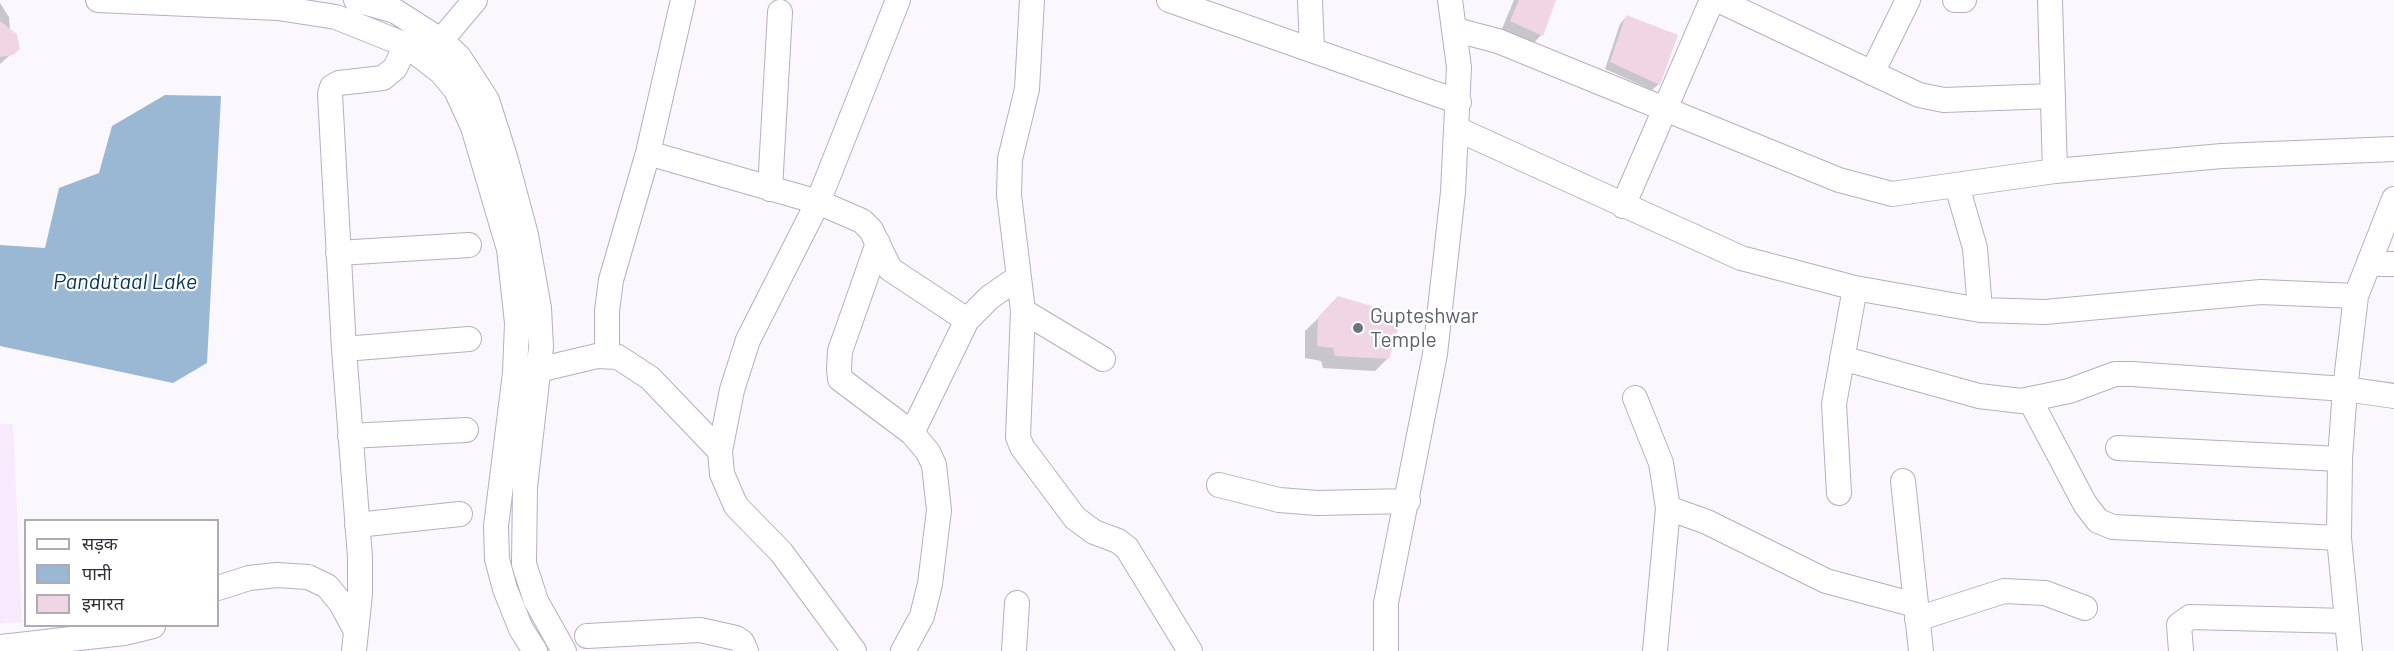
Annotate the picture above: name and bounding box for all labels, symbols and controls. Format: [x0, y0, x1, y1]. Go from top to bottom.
water label: Pandutaal Lake [53, 269, 197, 295]
place label: Gupteshwar Temple [1370, 303, 1479, 353]
marker: Gupteshwar Temple [1351, 321, 1365, 335]
legend [24, 519, 219, 627]
text: सड़क [82, 532, 118, 554]
text: पानी [82, 562, 112, 584]
text: इमारत [82, 592, 124, 614]

